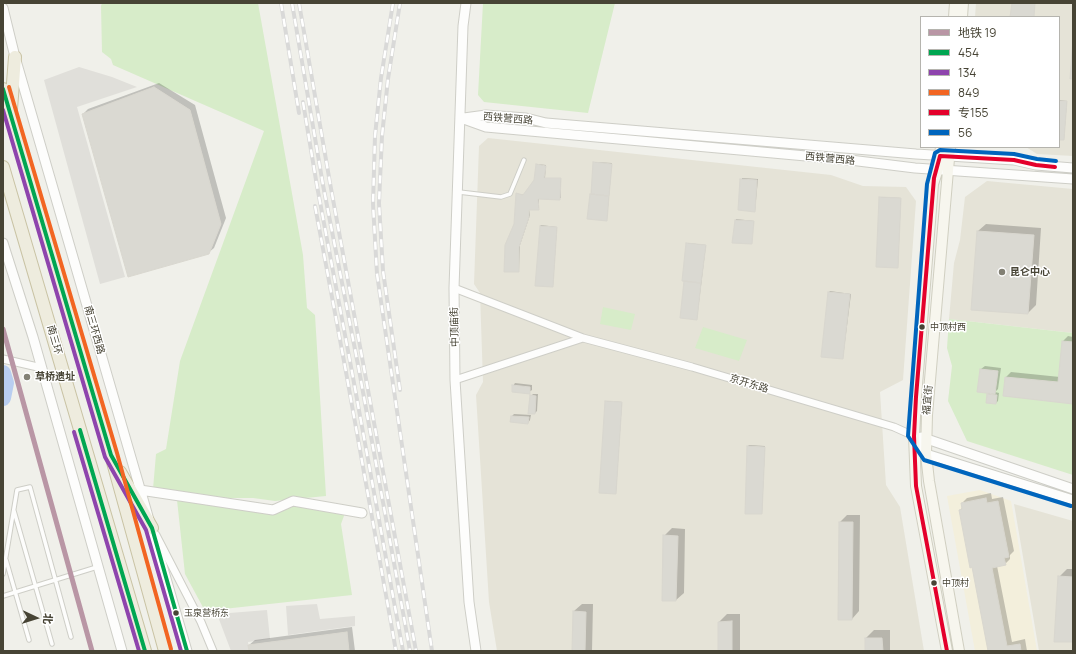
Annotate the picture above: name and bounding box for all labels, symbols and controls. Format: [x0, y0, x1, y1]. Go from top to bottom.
legend [920, 16, 1060, 148]
text: 地铁 19 [958, 24, 997, 41]
text: 454 [958, 44, 979, 61]
text: 134 [958, 64, 976, 81]
text: 849 [958, 84, 979, 101]
text: 专155 [958, 104, 989, 121]
street label: 西铁营西路 [483, 111, 533, 127]
text: 56 [958, 124, 972, 141]
street label: 西铁营西路 [805, 150, 855, 168]
place label: 昆仑中心 [1010, 266, 1050, 278]
marker: 昆仑中心 [997, 267, 1007, 277]
street label: 南三环西路 [81, 304, 107, 356]
street label: 中顶庙街 [449, 307, 461, 347]
marker: 中顶村西 [917, 322, 927, 332]
place label: 中顶村西 [930, 322, 966, 332]
street label: 南三环 [44, 324, 64, 356]
place label: 草桥遗址 [35, 371, 75, 383]
marker: 草桥遗址 [22, 372, 32, 382]
street label: 京开东路 [728, 372, 770, 396]
street label: 福宜街 [921, 385, 935, 415]
marker: 中顶村 [929, 578, 939, 588]
place label: 中顶村 [942, 578, 969, 588]
north arrow [16, 598, 56, 638]
marker: 玉泉营桥东 [171, 608, 181, 618]
place label: 玉泉营桥东 [184, 608, 229, 618]
text: 北 [41, 613, 56, 625]

